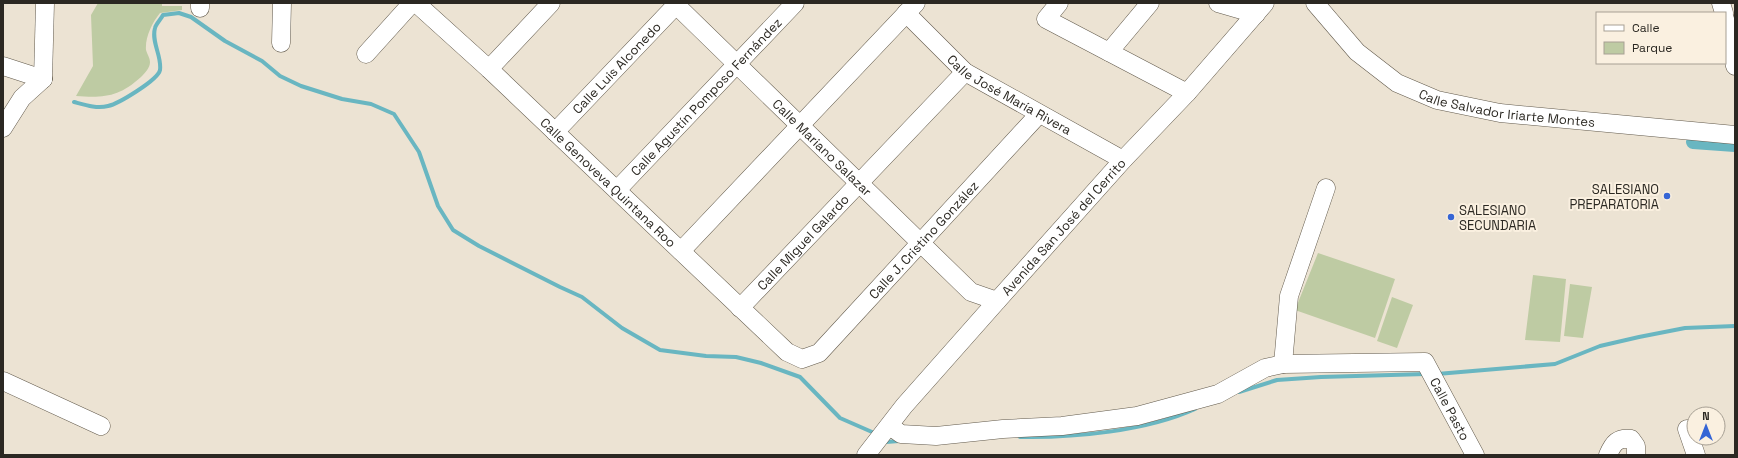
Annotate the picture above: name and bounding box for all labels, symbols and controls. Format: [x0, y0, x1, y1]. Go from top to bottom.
legend [1596, 12, 1726, 64]
street label: Calle Agustín Pomposo Fernández [627, 14, 786, 180]
street label: Calle Luis Alconedo [569, 18, 665, 118]
text: Calle [1632, 20, 1660, 36]
text: Parque [1632, 40, 1672, 56]
street label: Calle José María Rivera [943, 51, 1075, 139]
street label: Calle Salvador Iriarte Montes [1416, 85, 1596, 131]
street label: Calle Mariano Salazar [769, 96, 875, 200]
street label: Calle Genoveva Quintana Roo [536, 114, 680, 251]
street label: Avenida San José del Cerrito [998, 155, 1130, 299]
street label: Calle J. Cristino González [865, 177, 982, 303]
place label: SALESIANO PREPARATORIA [1569, 181, 1659, 213]
street label: Calle Miguel Galardo [753, 191, 853, 294]
marker: SALESIANO PREPARATORIA [1662, 191, 1672, 201]
place label: SALESIANO SECUNDARIA [1459, 202, 1536, 234]
marker: SALESIANO SECUNDARIA [1446, 212, 1456, 222]
street label: Calle Pasto [1426, 375, 1474, 443]
north arrow [1686, 406, 1726, 446]
text: N [1702, 409, 1710, 423]

